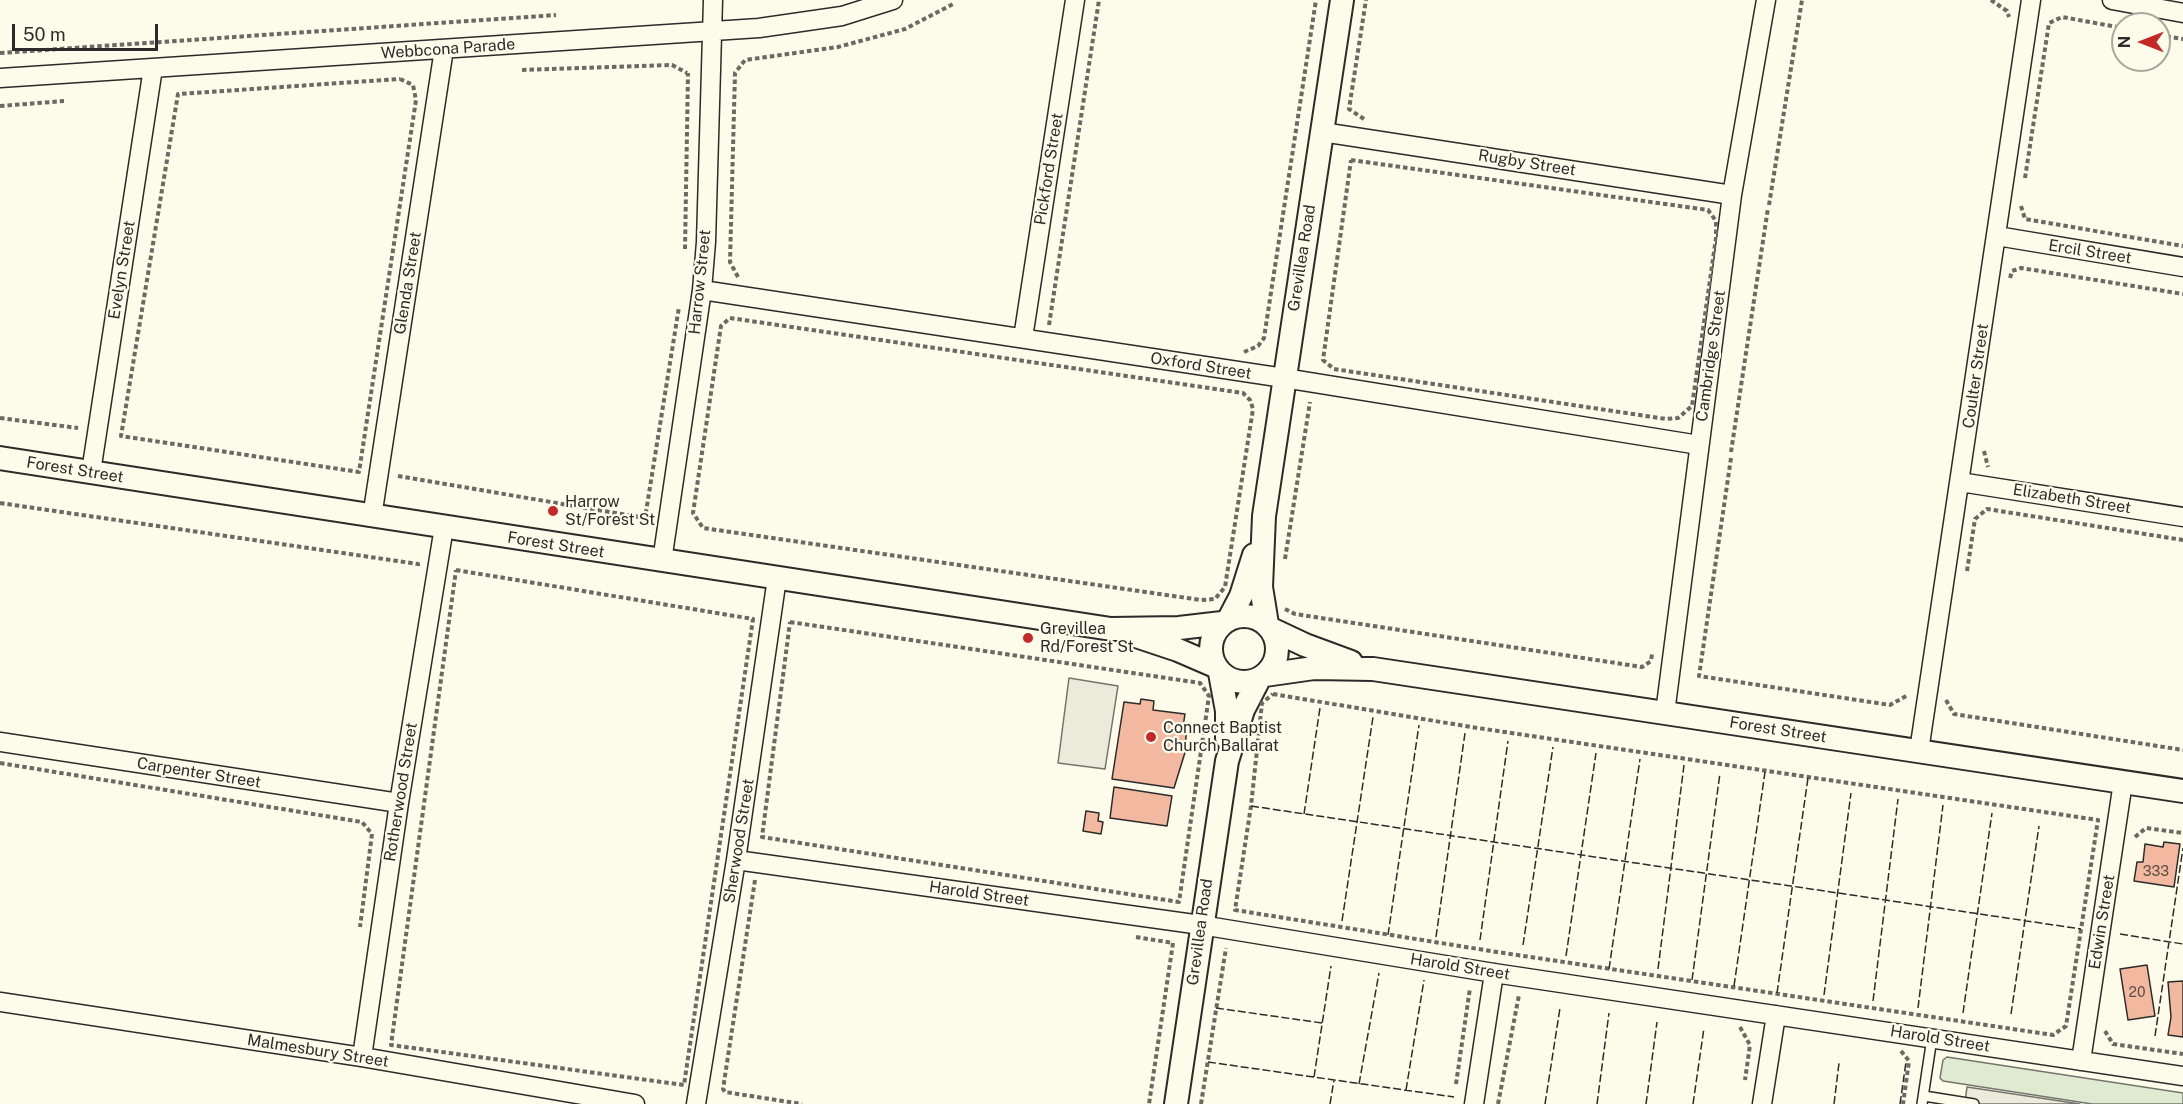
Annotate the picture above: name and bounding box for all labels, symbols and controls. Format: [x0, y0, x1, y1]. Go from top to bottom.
scale bar [15, 12, 160, 50]
north arrow [2111, 12, 2171, 72]
text: 50 m [23, 24, 66, 45]
street label: Webbcona Parade [380, 35, 516, 63]
text: N [2115, 36, 2134, 48]
street label: Pickford Street [1031, 111, 1067, 227]
street label: Rugby Street [1477, 146, 1577, 180]
street label: Grevillea Road [1284, 203, 1320, 313]
street label: Evelyn Street [105, 219, 139, 321]
street label: Harrow Street [685, 229, 715, 335]
street label: Glenda Street [390, 230, 426, 336]
street label: Ercil Street [2047, 236, 2133, 268]
street label: Cambridge Street [1692, 289, 1730, 423]
street label: Coulter Street [1959, 322, 1993, 430]
street label: Oxford Street [1149, 349, 1253, 383]
street label: Forest Street [25, 453, 125, 487]
street label: Elizabeth Street [2012, 480, 2132, 518]
place label: Harrow St/Forest St [565, 492, 655, 530]
marker: Harrow St/Forest St [546, 504, 560, 518]
street label: Forest Street [506, 528, 606, 562]
place label: Grevillea Rd/Forest St [1040, 619, 1134, 657]
marker: Grevillea Rd/Forest St [1021, 631, 1035, 645]
street label: Forest Street [1728, 713, 1828, 747]
place label: Connect Baptist Church Ballarat [1163, 718, 1282, 756]
street label: Rotherwood Street [381, 721, 421, 863]
marker: Connect Baptist Church Ballarat [1144, 730, 1158, 744]
street label: Carpenter Street [136, 754, 262, 792]
street label: Sherwood Street [720, 777, 758, 905]
house number: 333 [2143, 864, 2169, 880]
street label: Edwin Street [2085, 873, 2119, 971]
street label: Harold Street [928, 877, 1030, 911]
street label: Grevillea Road [1183, 877, 1217, 987]
street label: Harold Street [1409, 950, 1511, 984]
house number: 20 [2129, 985, 2145, 1001]
street label: Harold Street [1889, 1022, 1991, 1056]
street label: Malmesbury Street [246, 1030, 390, 1072]

